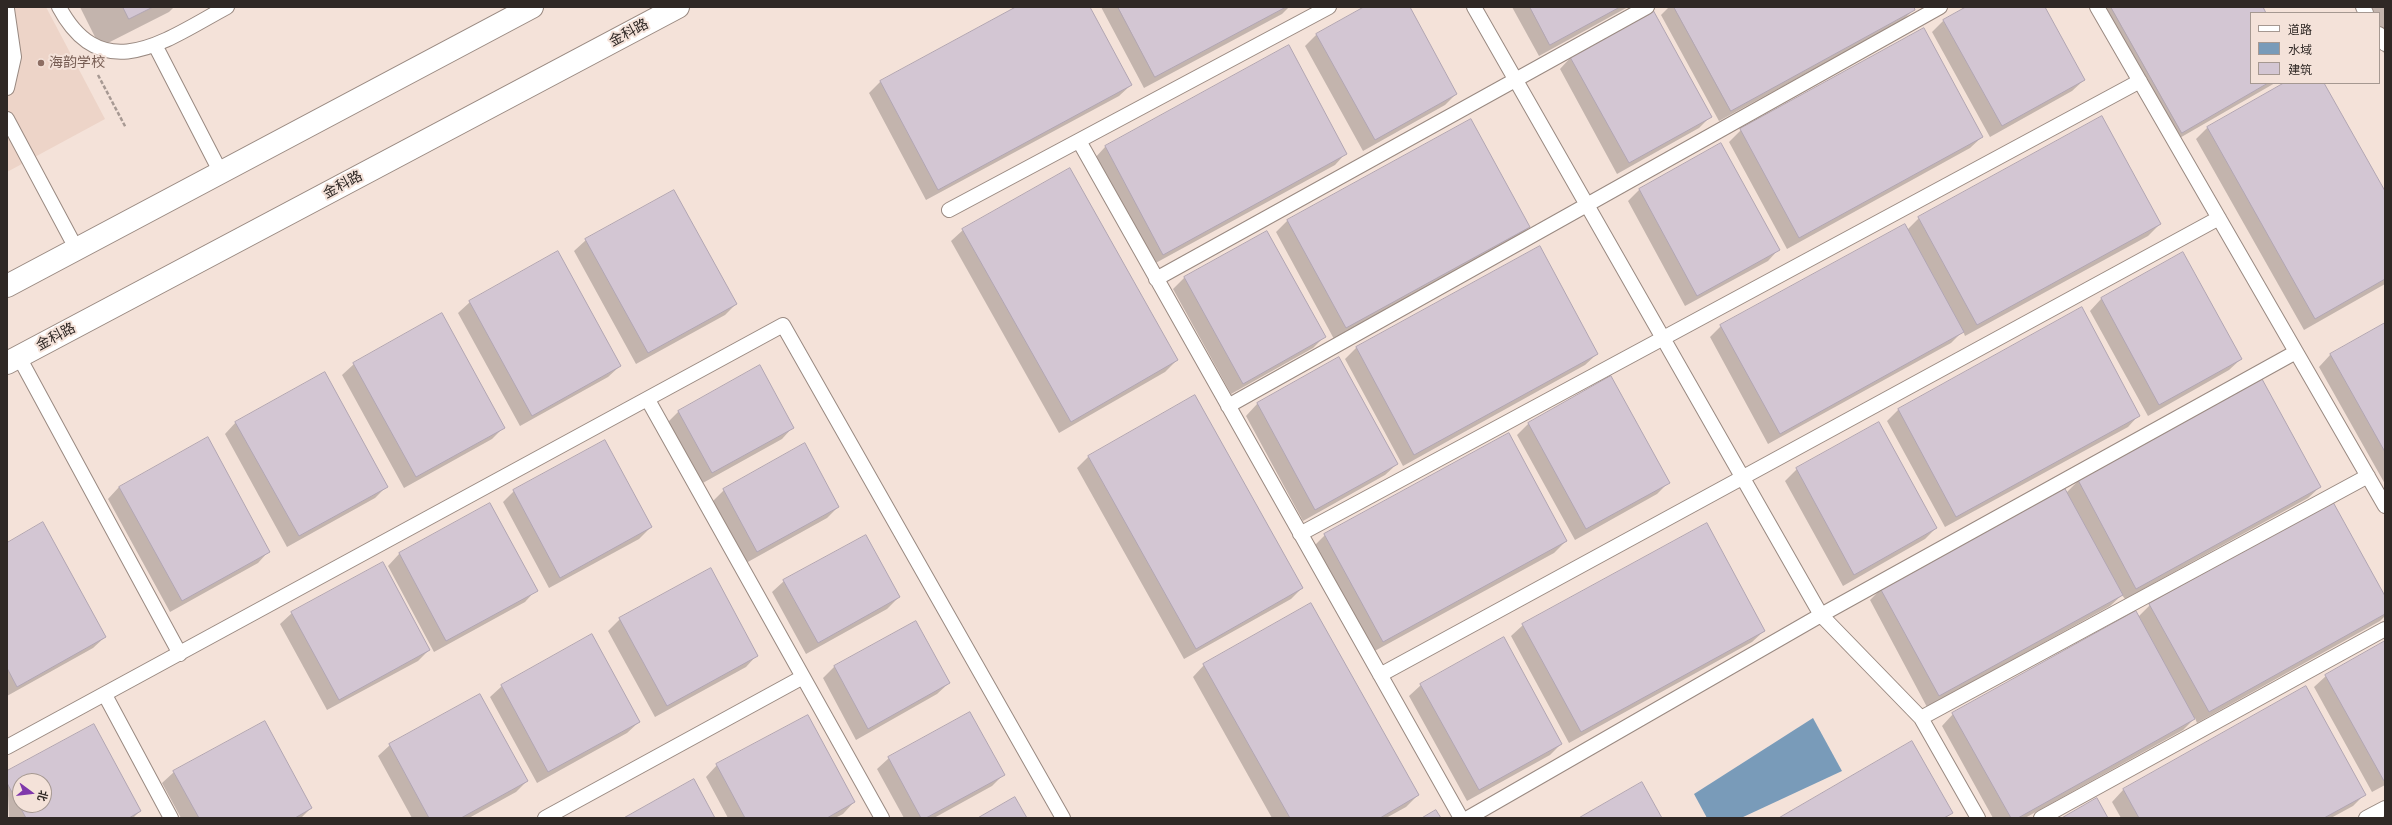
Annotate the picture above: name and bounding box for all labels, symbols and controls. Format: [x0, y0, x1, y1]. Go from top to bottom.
legend [2250, 12, 2380, 84]
street label: 金科路 [607, 16, 651, 50]
text: 道路 [2288, 22, 2312, 37]
text: 水域 [2288, 42, 2312, 57]
place label: 海韵学校 [49, 55, 105, 71]
marker: 海韵学校 [36, 58, 46, 68]
text: 建筑 [2288, 62, 2312, 77]
street label: 金科路 [321, 168, 365, 202]
street label: 金科路 [34, 320, 78, 354]
north arrow [12, 773, 52, 813]
text: 北 [34, 789, 51, 803]

